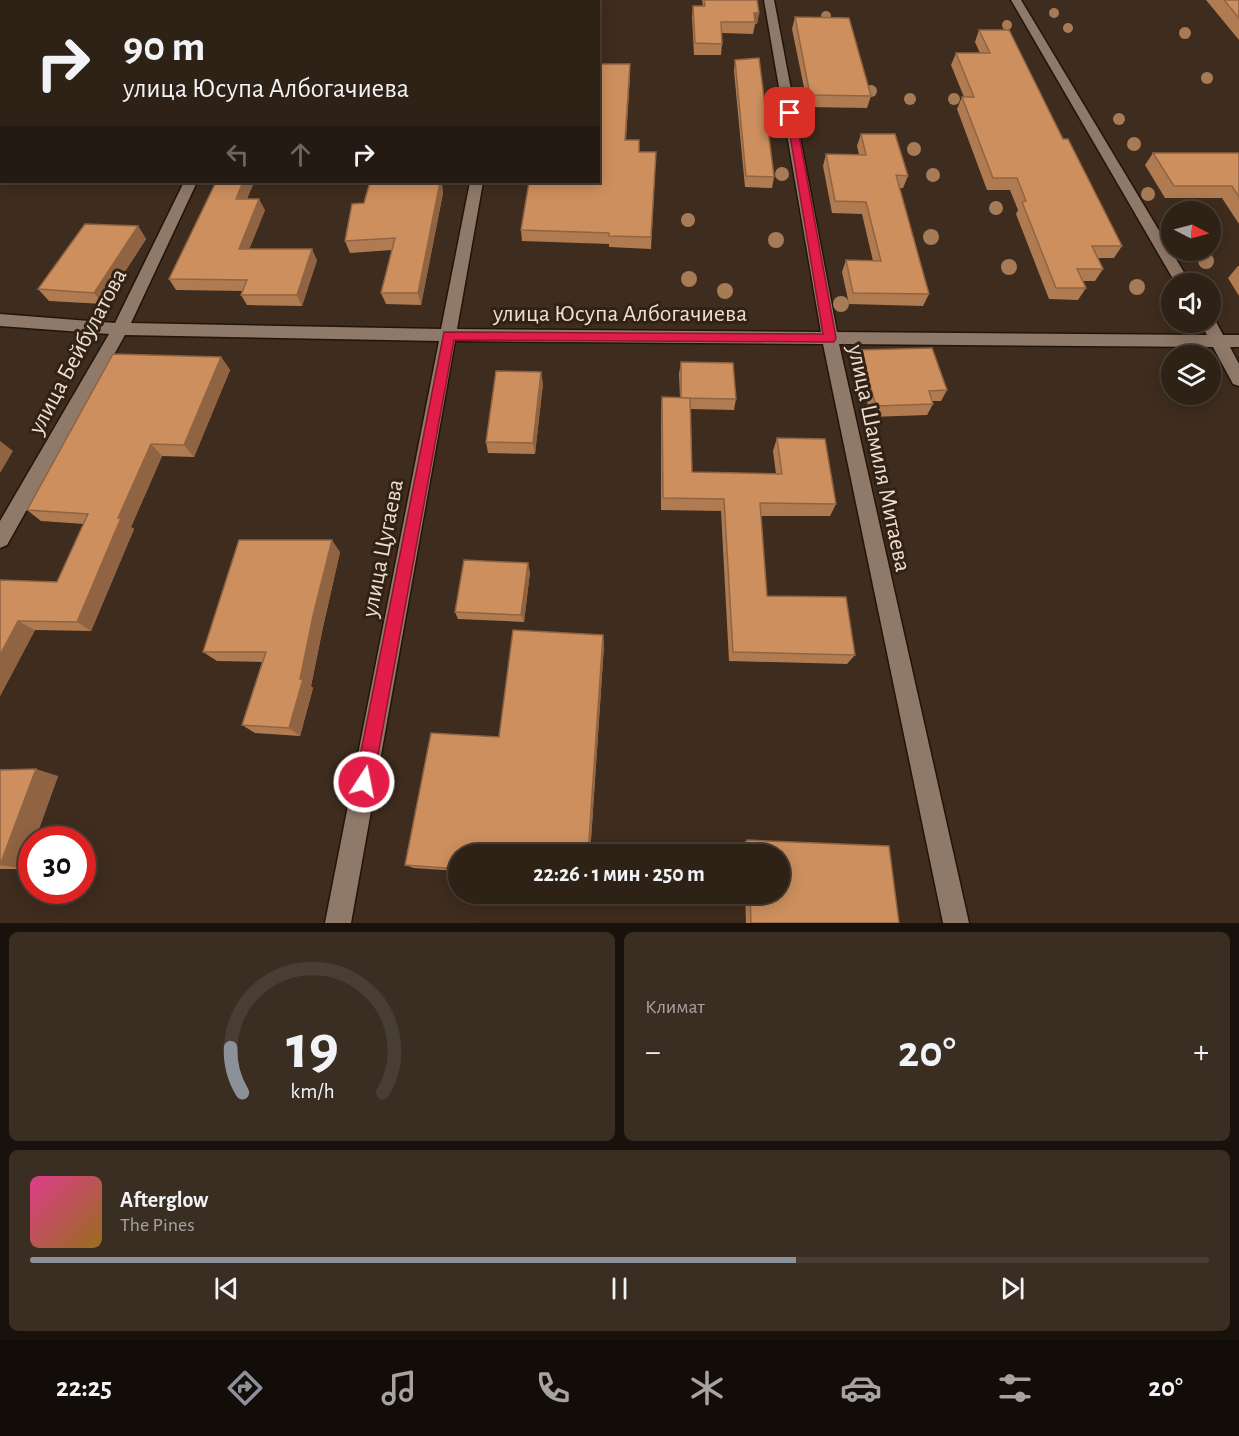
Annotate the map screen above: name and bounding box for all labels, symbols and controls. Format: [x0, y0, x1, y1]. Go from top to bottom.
icon: right [24, 24, 102, 102]
text: 90 m [123, 26, 205, 68]
text: улица Юсупа Албогачиева [123, 75, 409, 102]
pin [764, 87, 815, 138]
icon: arrive [773, 96, 806, 129]
icon: left [221, 138, 254, 171]
icon: ahead [284, 138, 317, 171]
icon: right [347, 138, 380, 171]
north arrow [1161, 201, 1221, 261]
map controls [1161, 201, 1221, 405]
street label: улица Бейбулатова [24, 265, 132, 439]
button: sound [1161, 273, 1221, 333]
street label: улица Юсупа Албогачиева [492, 302, 747, 326]
street label: улица Шамиля Митаева [843, 341, 915, 574]
button: layers [1161, 345, 1221, 405]
street label: улица Цугаева [358, 477, 408, 620]
position arrow [332, 750, 396, 814]
speed limit sign: 30 [18, 826, 96, 904]
text: 22:26 · 1 мин · 250 m [533, 863, 705, 885]
text: Климат [645, 997, 705, 1017]
text: 19 [286, 1017, 338, 1079]
text: 20° [898, 1030, 956, 1075]
text: − [645, 1036, 661, 1069]
text: + [1193, 1036, 1209, 1069]
text: km/h [290, 1082, 334, 1103]
text: Afterglow [120, 1189, 208, 1211]
text: The Pines [120, 1215, 195, 1235]
icon: previous [210, 1272, 243, 1305]
icon: pause [603, 1272, 636, 1305]
icon: next [996, 1272, 1029, 1305]
icon: directions [224, 1367, 266, 1409]
icon: music [378, 1367, 420, 1409]
icon: phone [532, 1367, 574, 1409]
icon: climate [686, 1367, 728, 1409]
icon: car [840, 1367, 882, 1409]
icon: filters [994, 1367, 1036, 1409]
text: 22:25 [56, 1374, 112, 1401]
text: 20° [1148, 1374, 1183, 1401]

